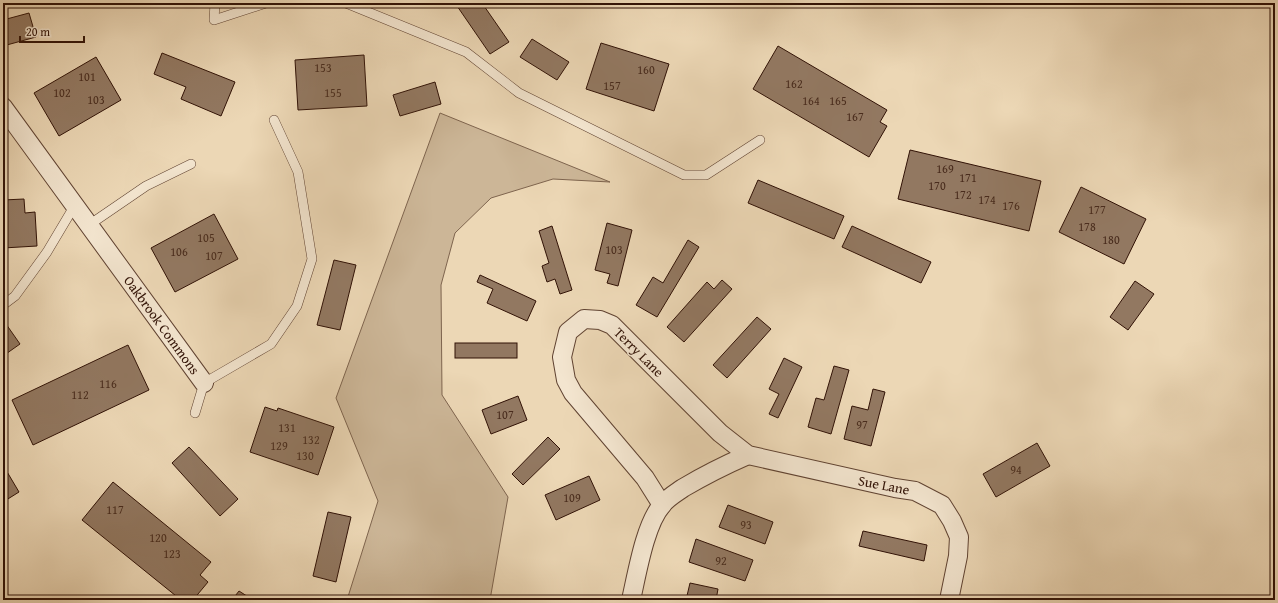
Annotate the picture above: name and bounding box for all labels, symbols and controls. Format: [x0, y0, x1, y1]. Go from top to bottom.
scale bar [20, 18, 84, 44]
text: 20 m [26, 23, 50, 40]
house number: 153 [314, 59, 332, 76]
house number: 160 [637, 61, 655, 78]
house number: 101 [78, 68, 96, 85]
house number: 162 [785, 75, 803, 92]
house number: 157 [603, 77, 621, 94]
house number: 102 [53, 84, 71, 101]
house number: 155 [324, 84, 342, 101]
house number: 103 [87, 91, 105, 108]
house number: 164 [802, 92, 820, 109]
house number: 165 [829, 92, 847, 109]
house number: 167 [846, 108, 864, 125]
house number: 169 [936, 160, 954, 177]
house number: 171 [959, 169, 977, 186]
house number: 170 [928, 177, 946, 194]
house number: 172 [954, 186, 972, 203]
house number: 174 [978, 191, 996, 208]
house number: 176 [1002, 197, 1020, 214]
house number: 177 [1088, 201, 1106, 218]
house number: 178 [1078, 218, 1096, 235]
house number: 105 [197, 229, 215, 246]
house number: 180 [1102, 231, 1120, 248]
house number: 103 [605, 241, 623, 258]
house number: 106 [170, 243, 188, 260]
house number: 107 [205, 247, 223, 264]
street label: Oakbrook Commons [119, 272, 205, 378]
street label: Terry Lane [610, 323, 669, 382]
house number: 116 [99, 375, 117, 392]
house number: 112 [71, 386, 89, 403]
house number: 107 [496, 406, 514, 423]
house number: 97 [856, 416, 868, 433]
house number: 131 [278, 419, 296, 436]
house number: 132 [302, 431, 320, 448]
house number: 129 [270, 437, 288, 454]
house number: 130 [296, 447, 314, 464]
house number: 94 [1010, 461, 1022, 478]
street label: Sue Lane [857, 470, 912, 500]
house number: 109 [563, 489, 581, 506]
house number: 117 [106, 501, 124, 518]
house number: 93 [740, 516, 752, 533]
house number: 120 [149, 529, 167, 546]
house number: 123 [163, 545, 181, 562]
house number: 92 [715, 552, 727, 569]

